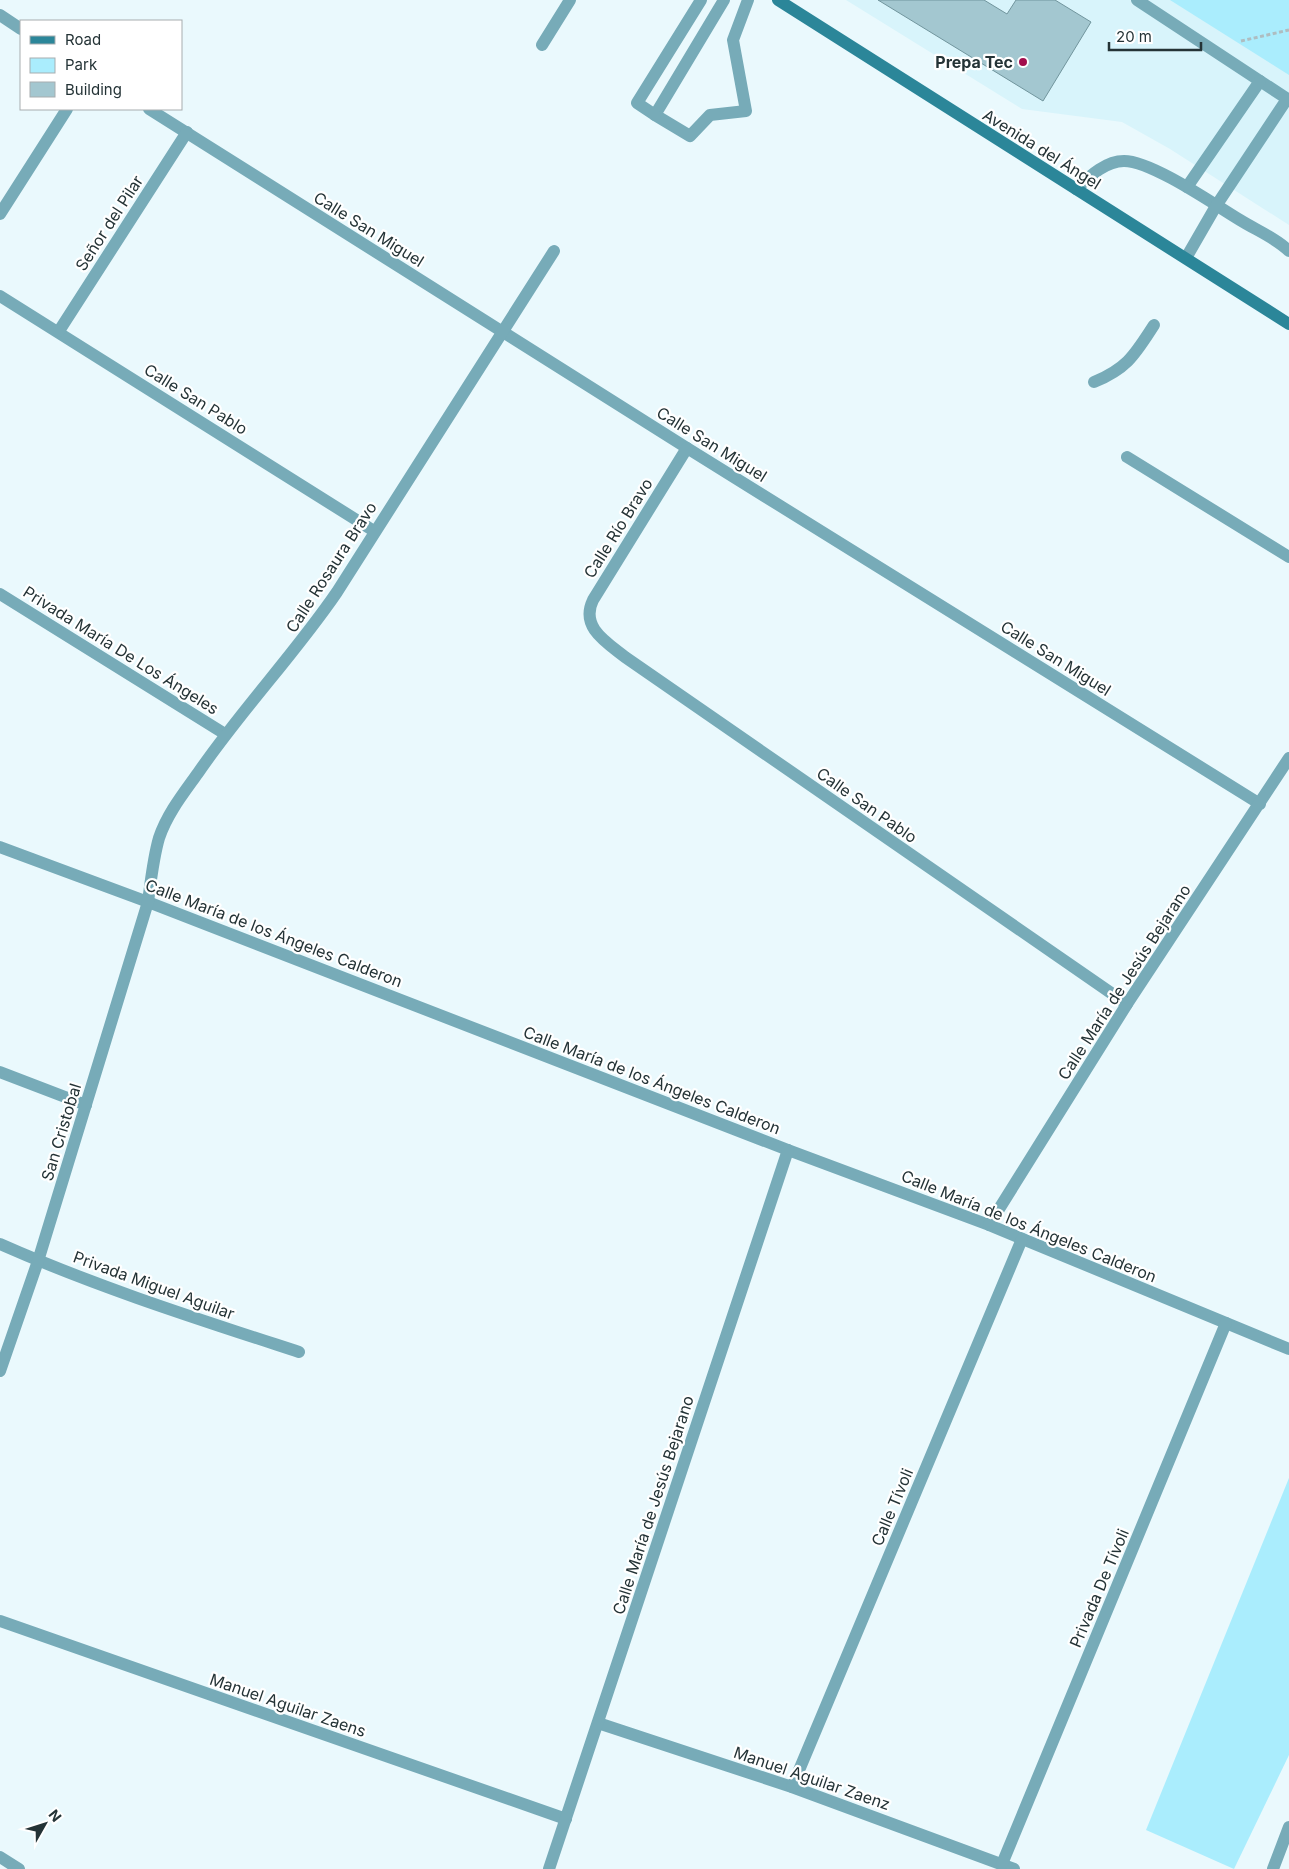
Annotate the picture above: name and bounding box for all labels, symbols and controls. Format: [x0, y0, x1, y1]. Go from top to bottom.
legend [20, 20, 182, 110]
scale bar [1109, 20, 1202, 52]
text: 20 m [1116, 27, 1152, 46]
text: Road [65, 30, 101, 49]
place label: Prepa Tec [935, 52, 1013, 72]
text: Park [65, 55, 98, 74]
marker: Prepa Tec [1017, 56, 1029, 68]
text: Building [65, 80, 122, 99]
street label: Avenida del Ángel [979, 105, 1105, 193]
street label: Señor del Pilar [71, 172, 147, 274]
street label: Calle San Miguel [310, 187, 428, 271]
street label: Calle San Pablo [141, 359, 251, 439]
street label: Calle San Miguel [653, 402, 771, 486]
street label: Calle Río Bravo [579, 474, 657, 582]
street label: Calle Rosaura Bravo [281, 498, 381, 636]
street label: Privada María De Los Ángeles [20, 581, 222, 719]
street label: Calle San Miguel [997, 616, 1115, 700]
street label: Calle San Pablo [813, 763, 921, 847]
street label: Calle María de los Ángeles Calderon [143, 875, 405, 991]
street label: Calle María de Jesús Bejarano [1053, 881, 1195, 1083]
street label: Calle María de los Ángeles Calderon [521, 1022, 783, 1138]
street label: San Cristobal [37, 1081, 85, 1183]
street label: Calle María de los Ángeles Calderon [898, 1165, 1160, 1287]
street label: Privada Miguel Aguilar [71, 1247, 237, 1323]
street label: Calle María de Jesús Bejarano [608, 1393, 698, 1617]
street label: Calle Tívoli [867, 1465, 917, 1549]
street label: Privada De Tívoli [1065, 1526, 1133, 1650]
street label: Manuel Aguilar Zaens [207, 1669, 369, 1741]
street label: Manuel Aguilar Zaenz [731, 1742, 893, 1814]
north arrow [20, 1799, 70, 1849]
text: N [46, 1806, 65, 1825]

